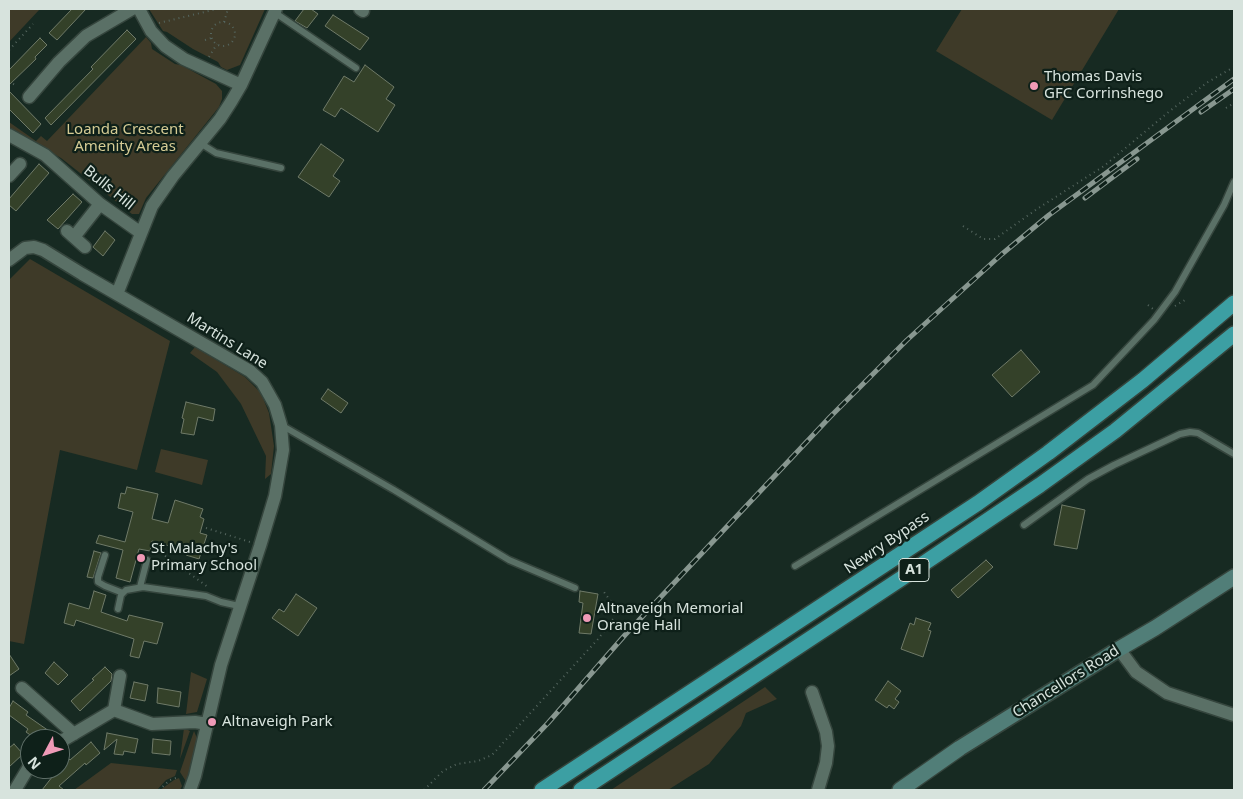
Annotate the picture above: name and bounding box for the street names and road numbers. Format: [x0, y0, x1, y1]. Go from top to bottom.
street label: Bulls Hill [80, 162, 138, 214]
street label: Martins Lane [183, 309, 271, 373]
street label: Newry Bypass [841, 508, 933, 578]
road number: A1 [899, 558, 929, 582]
street label: Chancellors Road [1009, 642, 1123, 722]

